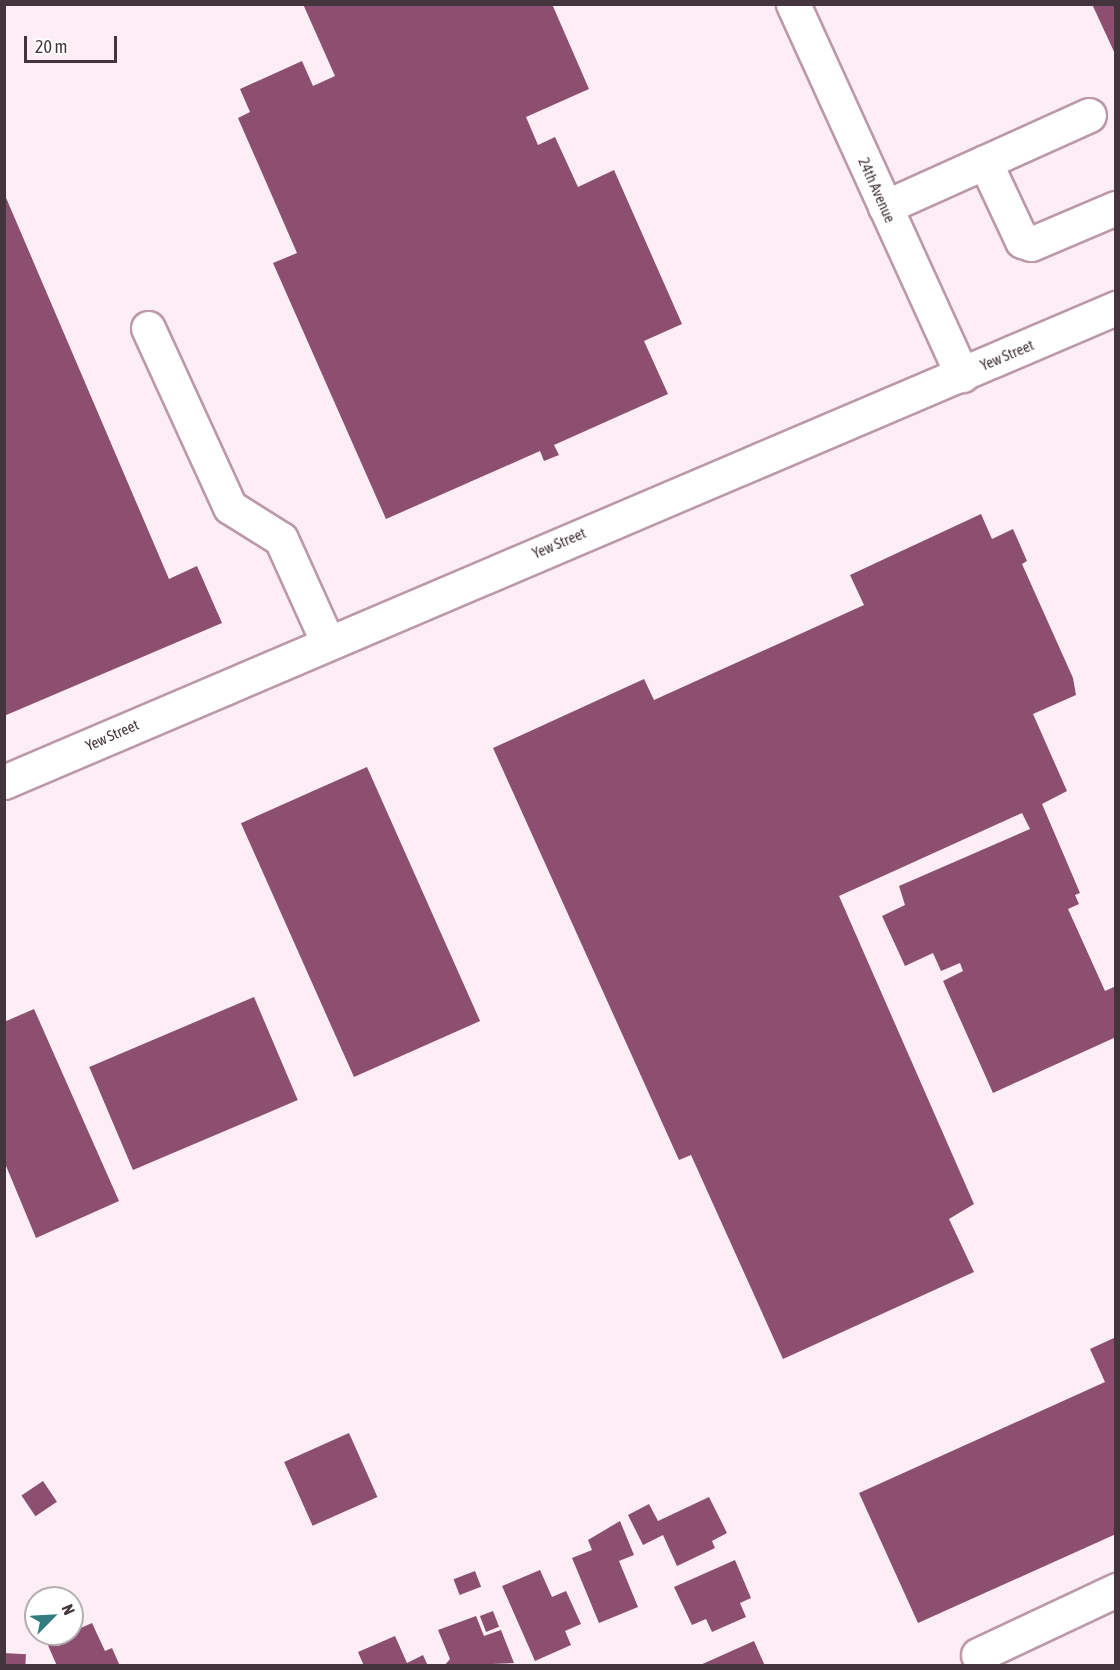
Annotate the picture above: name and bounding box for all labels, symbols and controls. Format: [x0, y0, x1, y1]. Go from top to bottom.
scale bar [27, 24, 120, 62]
text: 20 m [35, 36, 67, 57]
street label: 24th Avenue [855, 155, 899, 225]
street label: Yew Street [978, 336, 1036, 374]
street label: Yew Street [530, 524, 588, 562]
street label: Yew Street [83, 715, 141, 755]
north arrow [24, 1586, 84, 1646]
text: N [58, 1602, 79, 1617]

